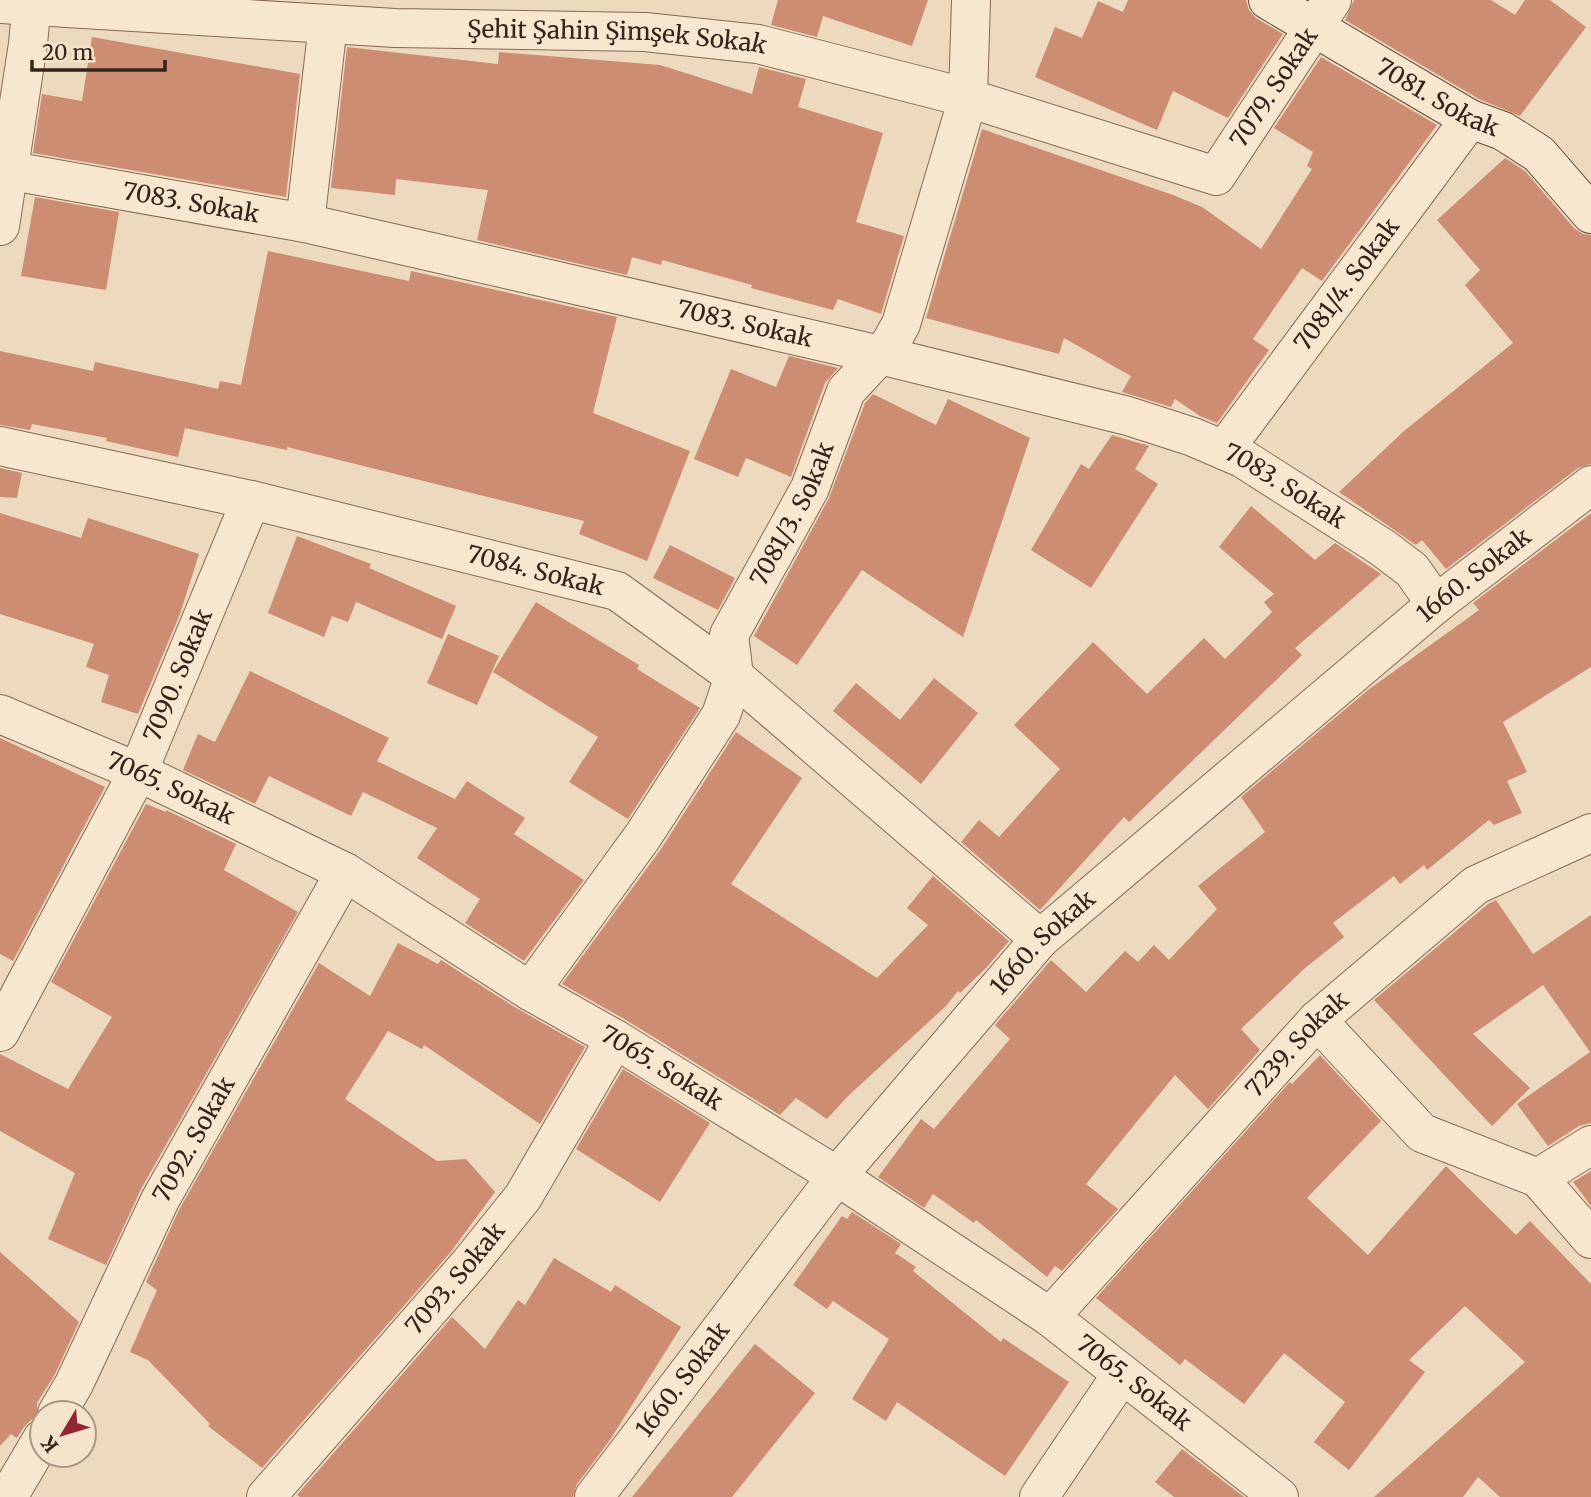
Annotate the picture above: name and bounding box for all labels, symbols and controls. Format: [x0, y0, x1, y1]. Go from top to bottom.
street label: Şehit Şahin Şimşek Sokak [467, 13, 771, 61]
street label: 7079. Sokak [1223, 21, 1325, 153]
scale bar [32, 28, 164, 72]
text: 20 m [42, 39, 94, 66]
street label: 7081. Sokak [1371, 51, 1504, 143]
street label: 7083. Sokak [120, 175, 263, 230]
street label: 7081/4. Sokak [1287, 211, 1406, 357]
street label: 7083. Sokak [674, 293, 816, 354]
street label: 7083. Sokak [1220, 436, 1353, 536]
street label: 7081/3. Sokak [743, 437, 841, 591]
street label: 1660. Sokak [1410, 520, 1538, 629]
street label: 7084. Sokak [464, 538, 608, 602]
street label: 7090. Sokak [136, 604, 219, 746]
street label: 7065. Sokak [102, 745, 241, 832]
street label: 1660. Sokak [983, 883, 1102, 1001]
street label: 7239. Sokak [1239, 984, 1355, 1104]
street label: 7065. Sokak [595, 1018, 730, 1117]
street label: 7092. Sokak [146, 1070, 242, 1208]
street label: 7093. Sokak [398, 1215, 512, 1341]
street label: 1660. Sokak [629, 1315, 736, 1443]
street label: 7065. Sokak [1070, 1328, 1199, 1438]
north arrow [28, 1399, 98, 1469]
text: K [35, 1431, 63, 1457]

